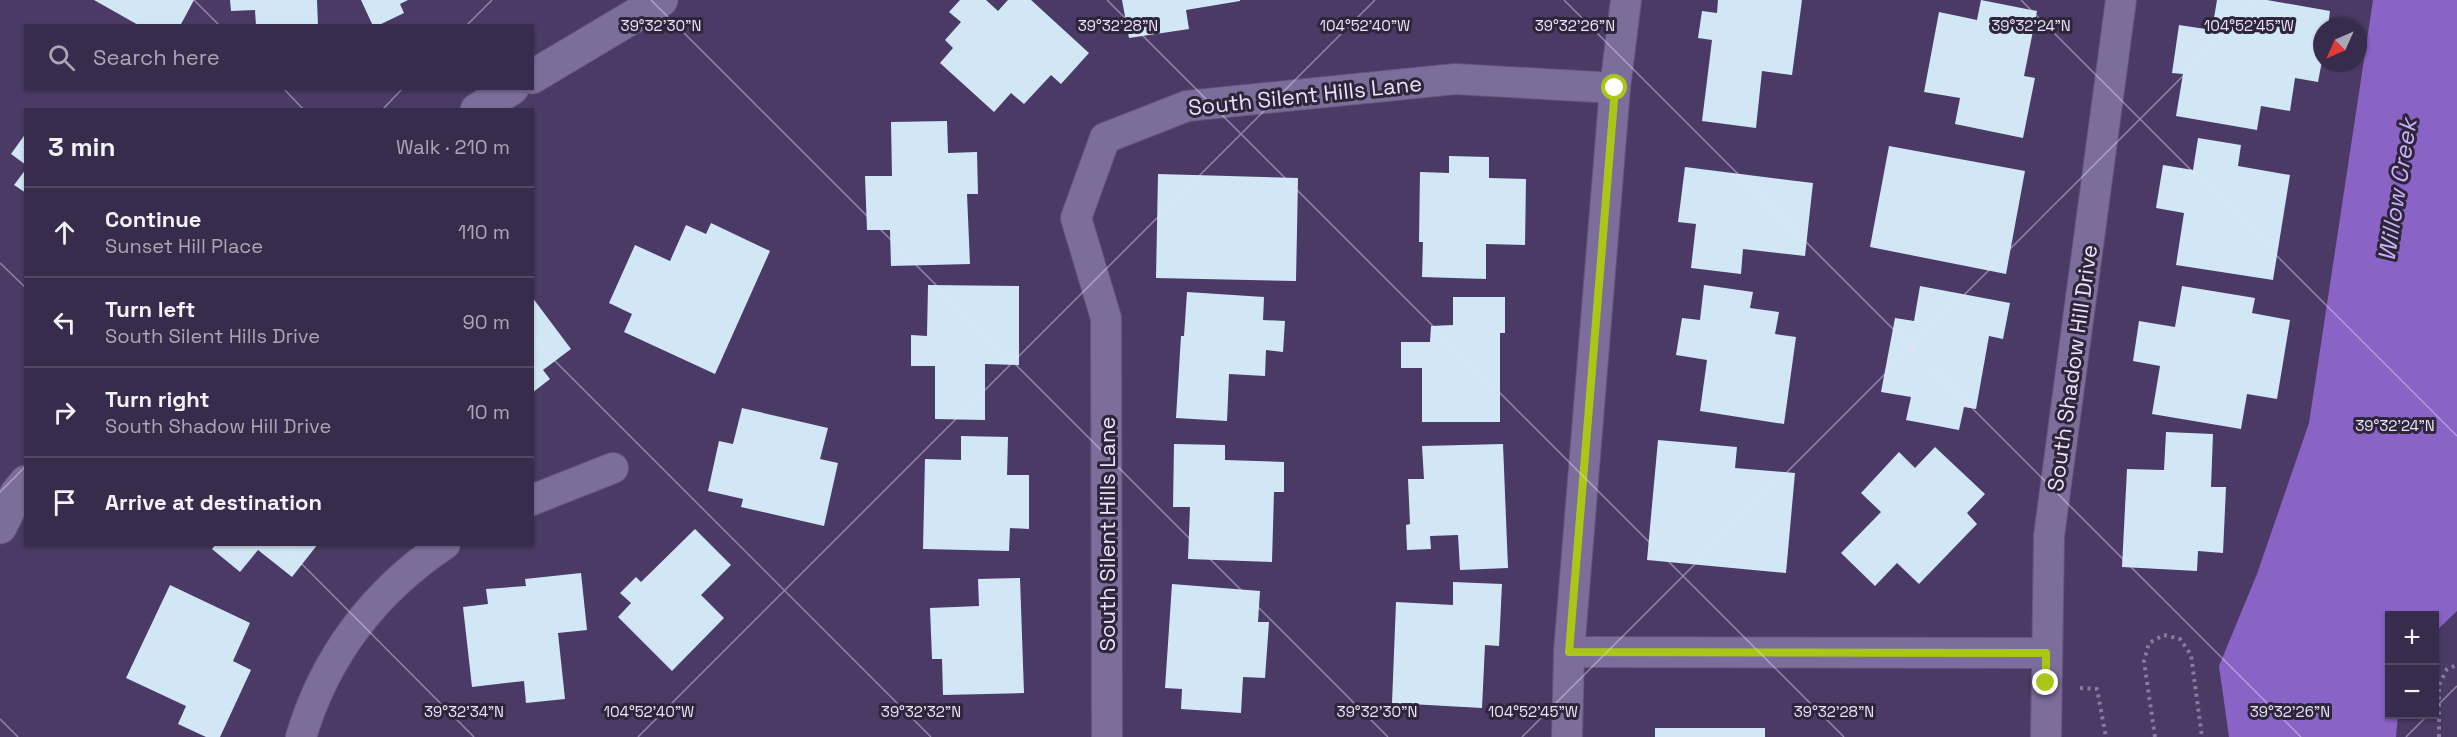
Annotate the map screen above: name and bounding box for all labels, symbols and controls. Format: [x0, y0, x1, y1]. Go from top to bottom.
text: 39°32'30"N [621, 16, 701, 35]
text: 39°32'28"N [1078, 16, 1158, 35]
text: 104°52'40"W [1320, 16, 1410, 35]
text: 39°32'26"N [1535, 16, 1615, 35]
text: 39°32'24"N [1991, 16, 2071, 35]
text: 104°52'45"W [2204, 16, 2294, 35]
north arrow [2313, 18, 2367, 72]
search box [24, 24, 534, 90]
icon: search [45, 41, 78, 74]
text: Search here [93, 43, 220, 71]
street label: South Silent Hills Lane [1187, 69, 1423, 121]
route start [1601, 74, 1627, 100]
water label: Willow Creek [2370, 113, 2424, 264]
text: 3 min [48, 130, 116, 164]
text: Walk · 210 m [396, 134, 510, 160]
text: Continue [105, 205, 201, 233]
icon: ahead [48, 216, 81, 249]
text: 110 m [458, 219, 510, 245]
text: Sunset Hill Place [105, 233, 263, 259]
street label: South Shadow Hill Drive [2041, 243, 2103, 493]
text: Turn left [105, 295, 195, 323]
icon: left [48, 306, 81, 339]
text: 90 m [463, 309, 510, 335]
text: South Silent Hills Drive [105, 323, 320, 349]
text: Turn right [105, 385, 210, 413]
icon: right [48, 396, 81, 429]
text: 10 m [466, 399, 510, 425]
text: South Shadow Hill Drive [105, 413, 331, 439]
street label: South Silent Hills Lane [1093, 416, 1121, 652]
text: 39°32'24"N [2355, 416, 2435, 435]
icon: arrive [48, 486, 81, 519]
text: Arrive at destination [105, 488, 322, 516]
map controls [2385, 611, 2439, 719]
button: + [2385, 611, 2439, 665]
button: − [2385, 665, 2439, 719]
route end [2032, 669, 2058, 695]
text: 39°32'34"N [424, 702, 504, 721]
text: 104°52'40"W [604, 702, 694, 721]
text: 39°32'32"N [881, 702, 961, 721]
text: 39°32'30"N [1337, 702, 1417, 721]
text: 104°52'45"W [1488, 702, 1578, 721]
text: 39°32'28"N [1794, 702, 1874, 721]
text: 39°32'26"N [2250, 702, 2330, 721]

